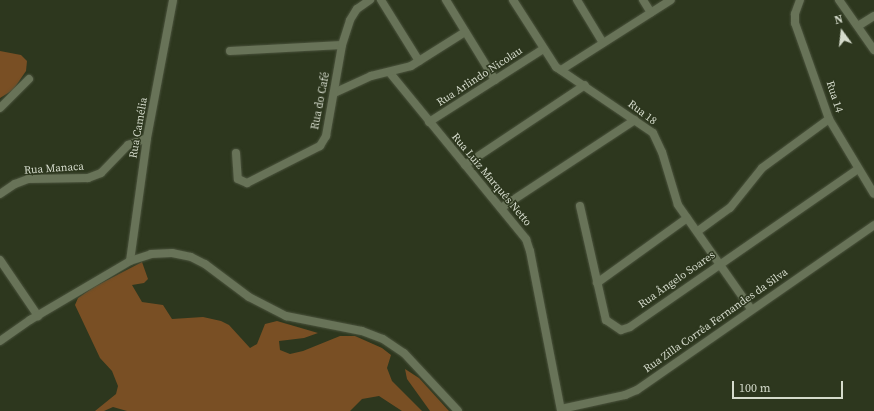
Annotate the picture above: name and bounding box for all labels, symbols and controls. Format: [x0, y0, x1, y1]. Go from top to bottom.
north arrow [822, 12, 862, 52]
text: N [833, 12, 845, 28]
street label: Rua Arlindo Nicolau [435, 44, 525, 110]
street label: Rua do Café [309, 71, 333, 131]
street label: Rua 14 [823, 79, 845, 115]
street label: Rua Camélia [127, 96, 151, 160]
street label: Rua 18 [625, 98, 659, 128]
street label: Rua Luiz Marquês Netto [448, 131, 534, 229]
street label: Rua Manaca [24, 160, 84, 178]
street label: Rua Ângelo Soares [636, 249, 718, 311]
street label: Rua Zilla Corrêa Fernandes da Silva [641, 266, 791, 376]
scale bar [734, 373, 845, 399]
text: 100 m [739, 380, 771, 396]

